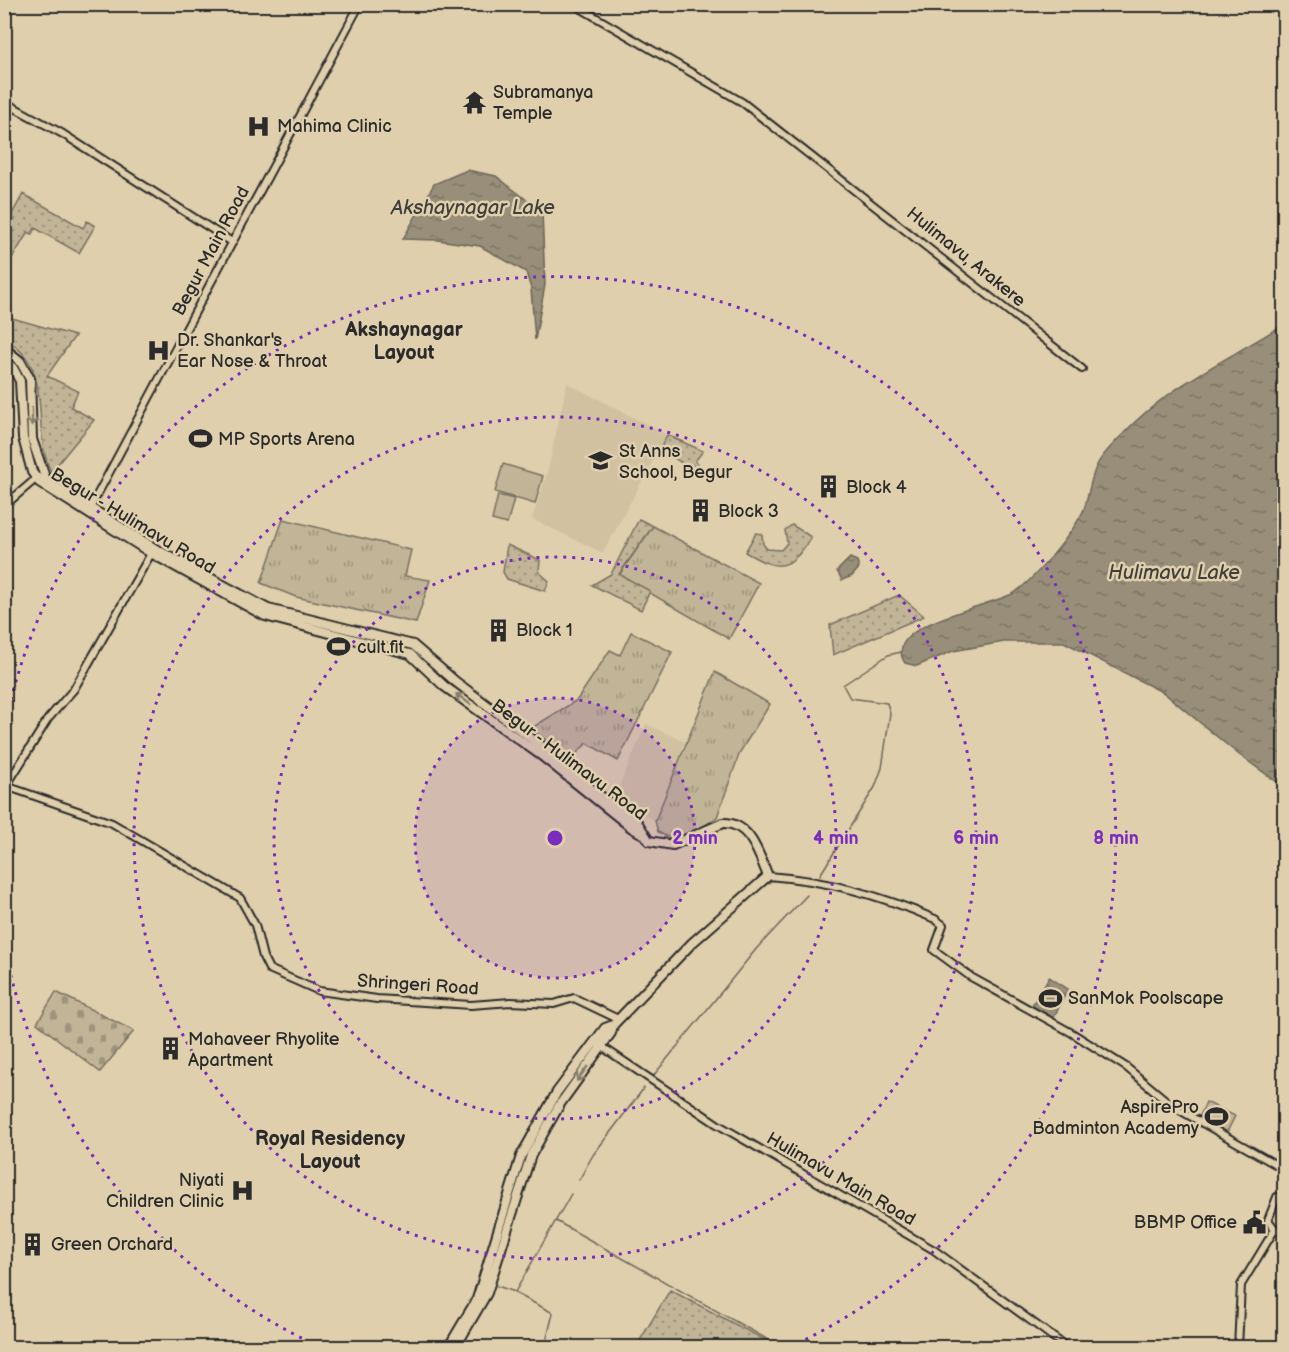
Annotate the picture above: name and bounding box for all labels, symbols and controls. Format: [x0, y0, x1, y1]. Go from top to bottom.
place label: Subramanya Temple [493, 82, 593, 124]
temple icon: Subramanya Temple [462, 89, 488, 115]
hospital icon: Mahima Clinic [246, 113, 272, 139]
place label: Mahima Clinic [277, 116, 392, 137]
street label: Begur Main Road [168, 183, 254, 319]
water label: Akshaynagar Lake [390, 196, 555, 220]
street label: Hulimavu, Arakere [902, 203, 1030, 311]
district label: Akshaynagar Layout [344, 318, 464, 365]
place label: Dr. Shankar's Ear Nose & Throat [177, 330, 328, 372]
hospital icon: Dr. Shankar's Ear Nose & Throat [146, 337, 172, 363]
one-way arrow [26, 407, 38, 427]
sports icon: MP Sports Arena [187, 426, 213, 452]
place label: MP Sports Arena [218, 429, 355, 450]
place label: St Anns School, Begur [619, 441, 732, 483]
school or university icon: St Anns School, Begur [588, 448, 614, 474]
street label: Begur - Hulimavu Road [47, 464, 219, 578]
building icon: Block 4 [815, 474, 841, 500]
place label: Block 4 [846, 477, 907, 498]
building icon: Block 3 [687, 498, 713, 524]
place label: Block 3 [718, 501, 779, 522]
water label: Hulimavu Lake [1108, 561, 1240, 585]
building icon: Block 1 [485, 617, 511, 643]
place label: Block 1 [516, 620, 573, 641]
sports icon: cult.fit [326, 634, 352, 660]
place label: cult.fit [357, 637, 404, 658]
one-way arrow [456, 693, 472, 705]
street label: Begur - Hulimavu Road [487, 695, 651, 825]
centre of rings [545, 828, 565, 848]
text: 2 min [672, 828, 718, 849]
text: 4 min [813, 828, 859, 849]
text: 6 min [953, 828, 999, 849]
text: 8 min [1093, 828, 1139, 849]
street label: Shringeri Road [356, 970, 480, 1000]
sports icon: SanMok Poolscape [1037, 985, 1063, 1011]
place label: SanMok Poolscape [1068, 988, 1224, 1009]
place label: Mahaveer Rhyolite Apartment [188, 1029, 340, 1071]
building icon: Mahaveer Rhyolite Apartment [157, 1036, 183, 1062]
one-way arrow [576, 1065, 588, 1081]
place label: AspirePro Badminton Academy [1032, 1097, 1200, 1139]
sports icon: AspirePro Badminton Academy [1204, 1104, 1230, 1130]
district label: Royal Residency Layout [255, 1127, 406, 1174]
street label: Hulimavu Main Road [763, 1128, 919, 1230]
place label: Niyati Children Clinic [106, 1170, 224, 1212]
hospital icon: Niyati Children Clinic [229, 1177, 255, 1203]
public building icon: BBMP Office [1242, 1209, 1268, 1235]
place label: BBMP Office [1134, 1212, 1237, 1233]
building icon: Green Orchard [20, 1231, 46, 1257]
place label: Green Orchard [51, 1234, 173, 1255]

